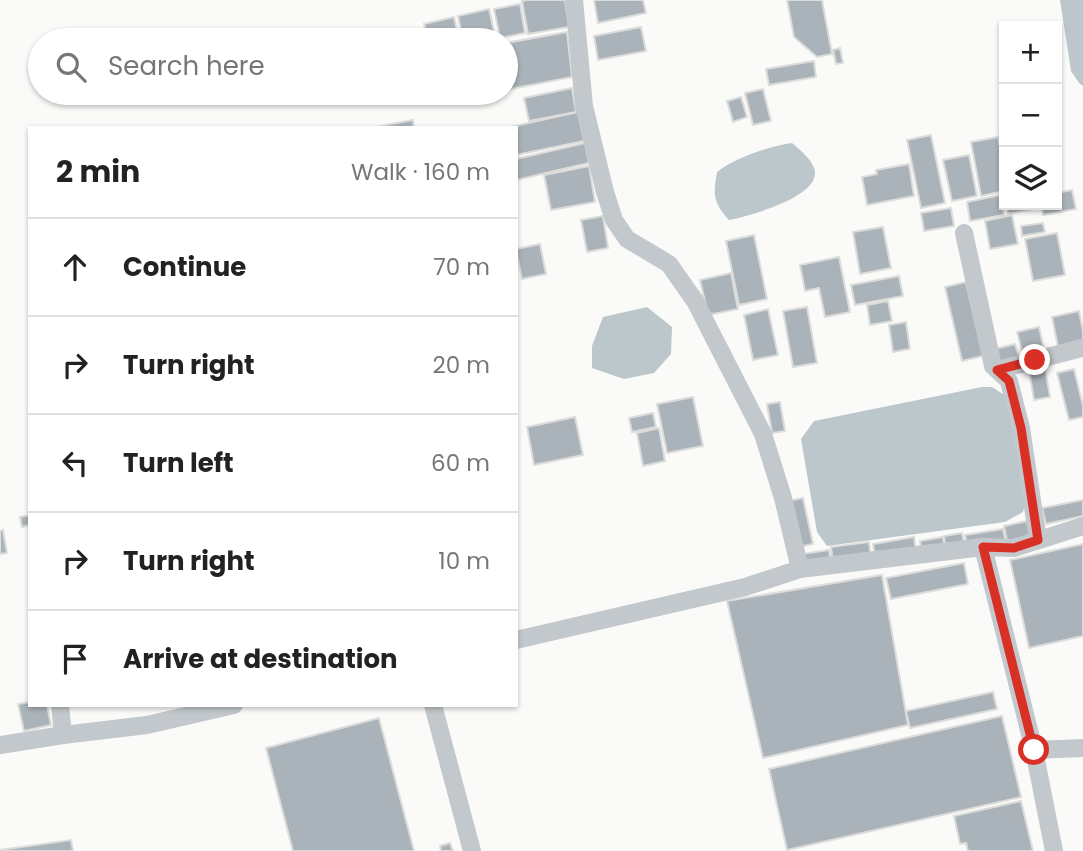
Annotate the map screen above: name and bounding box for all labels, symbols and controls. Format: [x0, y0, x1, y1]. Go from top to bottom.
map controls [999, 21, 1062, 210]
button: + [999, 21, 1062, 84]
search box [28, 28, 518, 105]
icon: search [52, 48, 90, 86]
text: Search here [108, 48, 265, 84]
button: − [999, 84, 1062, 147]
button: layers [999, 147, 1062, 210]
text: 2 min [56, 150, 140, 193]
text: Walk · 160 m [351, 156, 490, 188]
icon: ahead [56, 248, 94, 286]
text: Continue [123, 249, 246, 285]
text: 70 m [433, 251, 490, 283]
route end [1019, 344, 1050, 375]
icon: right [56, 346, 94, 384]
text: Turn right [123, 347, 255, 383]
text: 20 m [432, 349, 490, 381]
icon: left [56, 444, 94, 482]
text: Turn left [123, 445, 234, 481]
text: 60 m [431, 447, 490, 479]
icon: right [56, 542, 94, 580]
text: Turn right [123, 543, 255, 579]
text: 10 m [438, 545, 490, 577]
icon: arrive [56, 640, 94, 678]
text: Arrive at destination [123, 641, 398, 677]
route start [1018, 734, 1049, 765]

